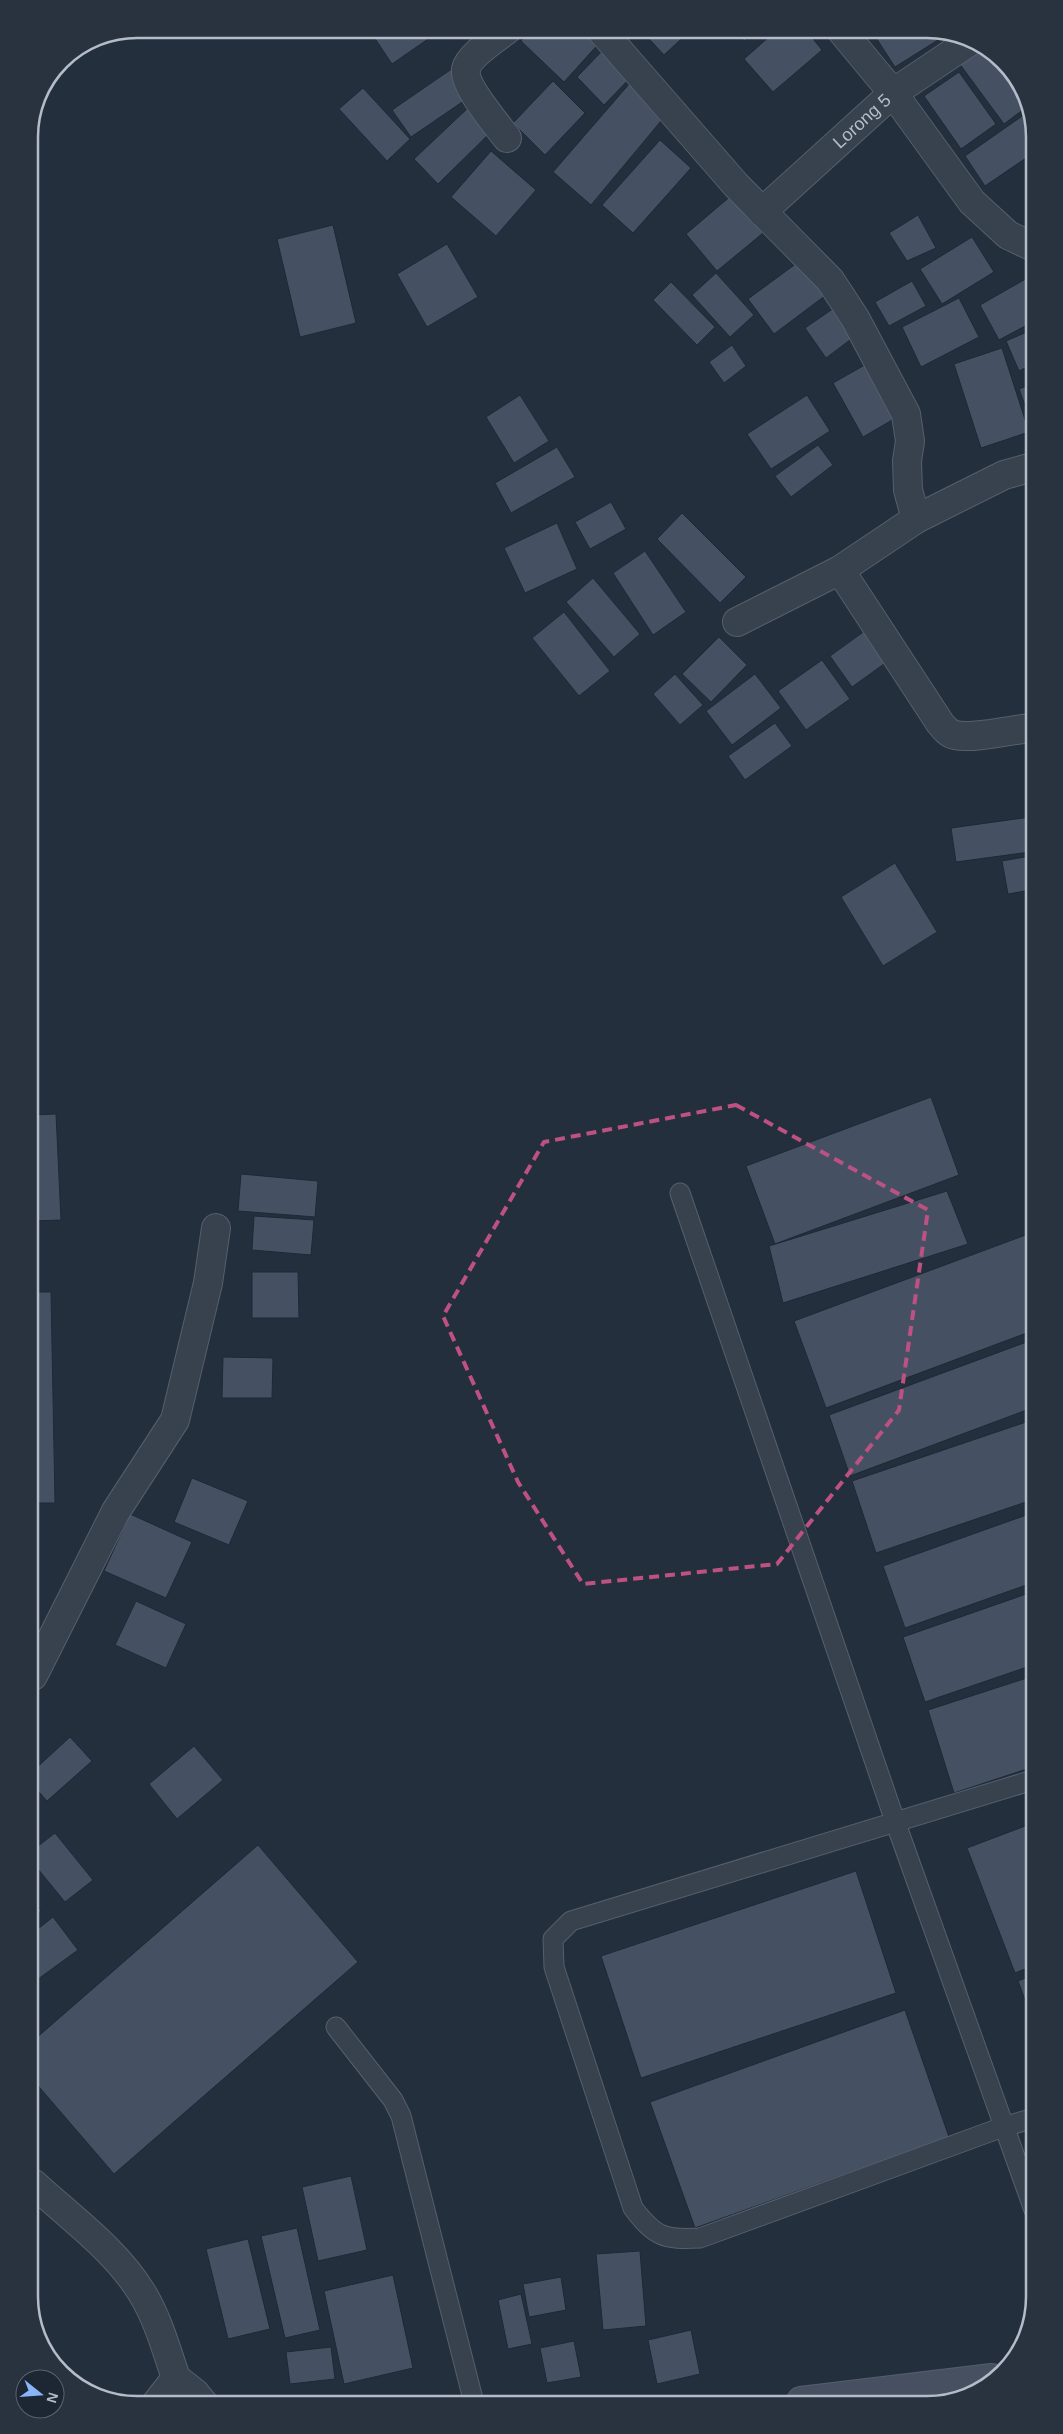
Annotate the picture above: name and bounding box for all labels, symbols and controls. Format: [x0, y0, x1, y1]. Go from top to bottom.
street label: Lorong 5 [829, 90, 895, 153]
north arrow [15, 2369, 65, 2419]
text: N [43, 2391, 62, 2405]

